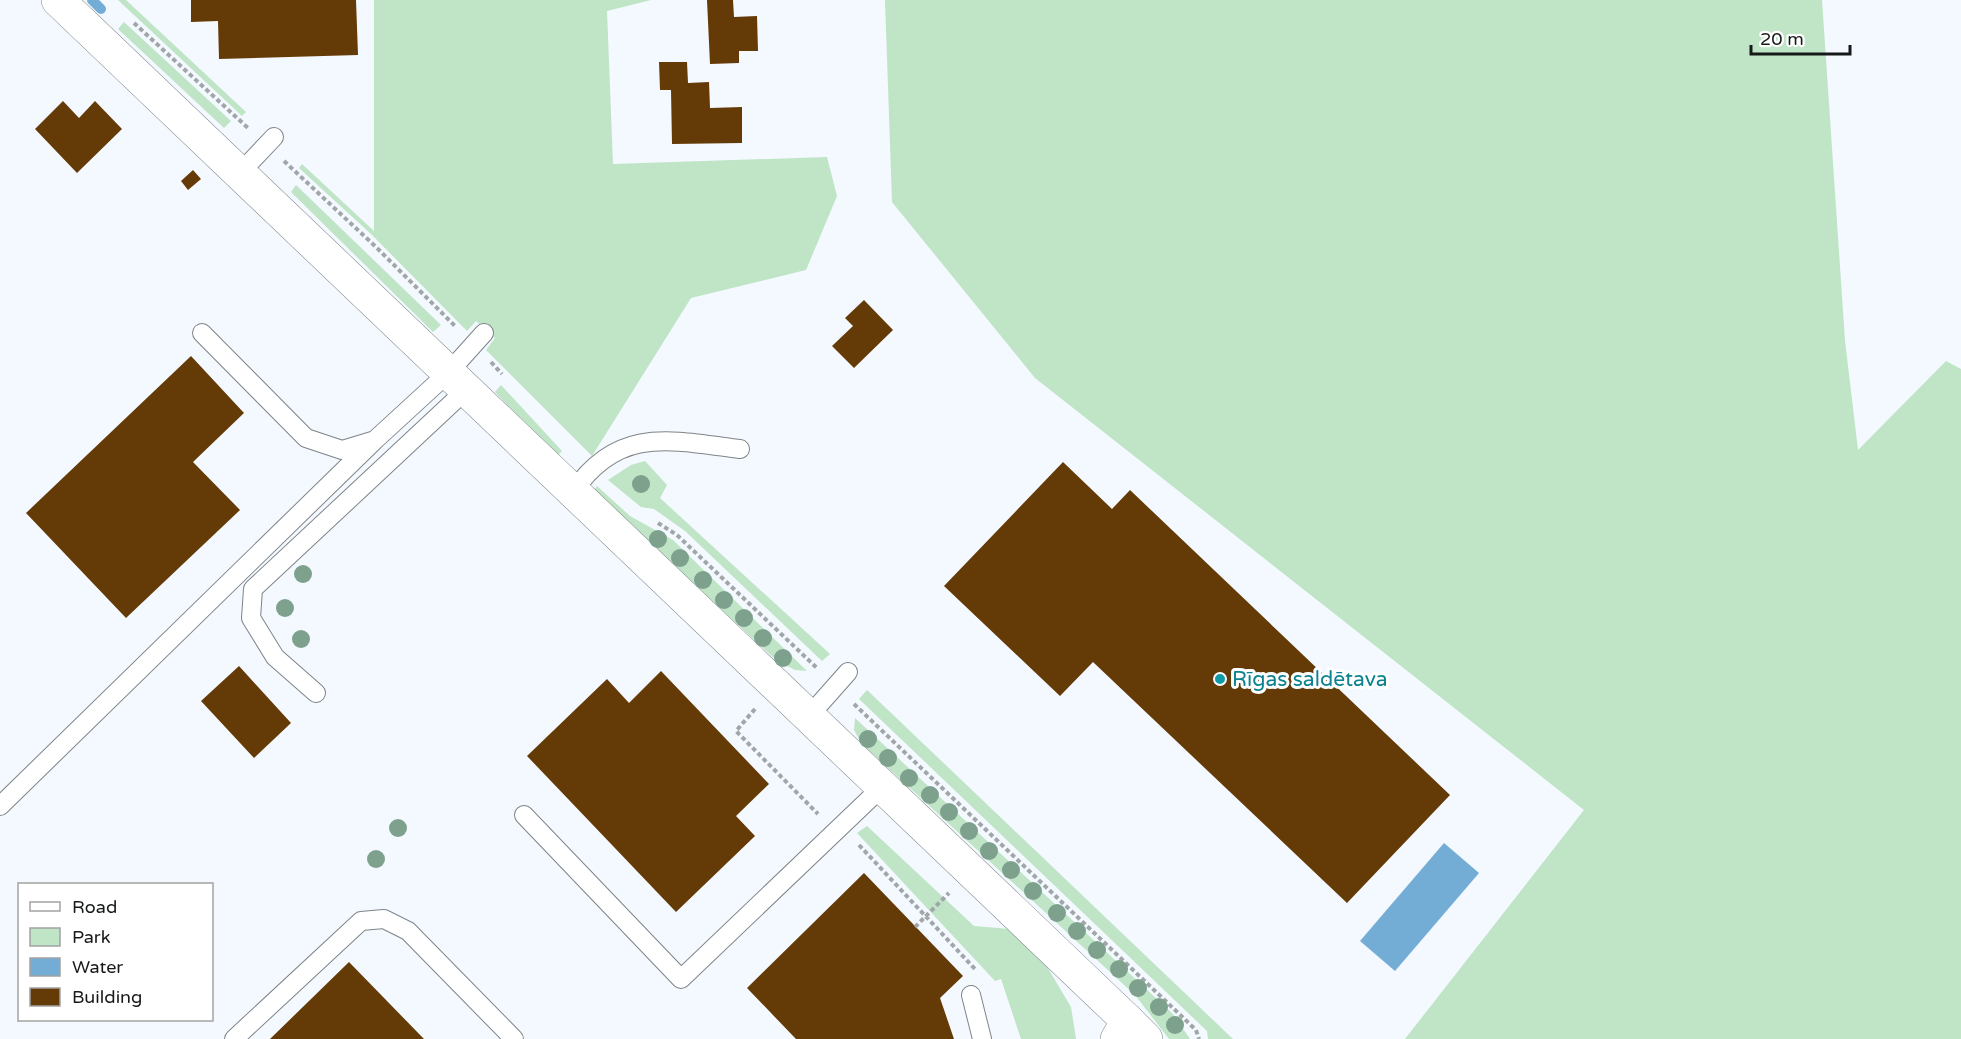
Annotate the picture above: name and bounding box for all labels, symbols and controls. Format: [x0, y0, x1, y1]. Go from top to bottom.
scale bar [1751, 18, 1850, 56]
text: 20 m [1760, 28, 1804, 50]
place label: Rīgas saldētava [1232, 667, 1387, 692]
marker: Rīgas saldētava [1213, 672, 1227, 686]
legend [18, 883, 213, 1021]
text: Road [72, 896, 117, 918]
text: Park [72, 926, 111, 948]
text: Water [72, 956, 123, 978]
text: Building [72, 986, 142, 1008]

